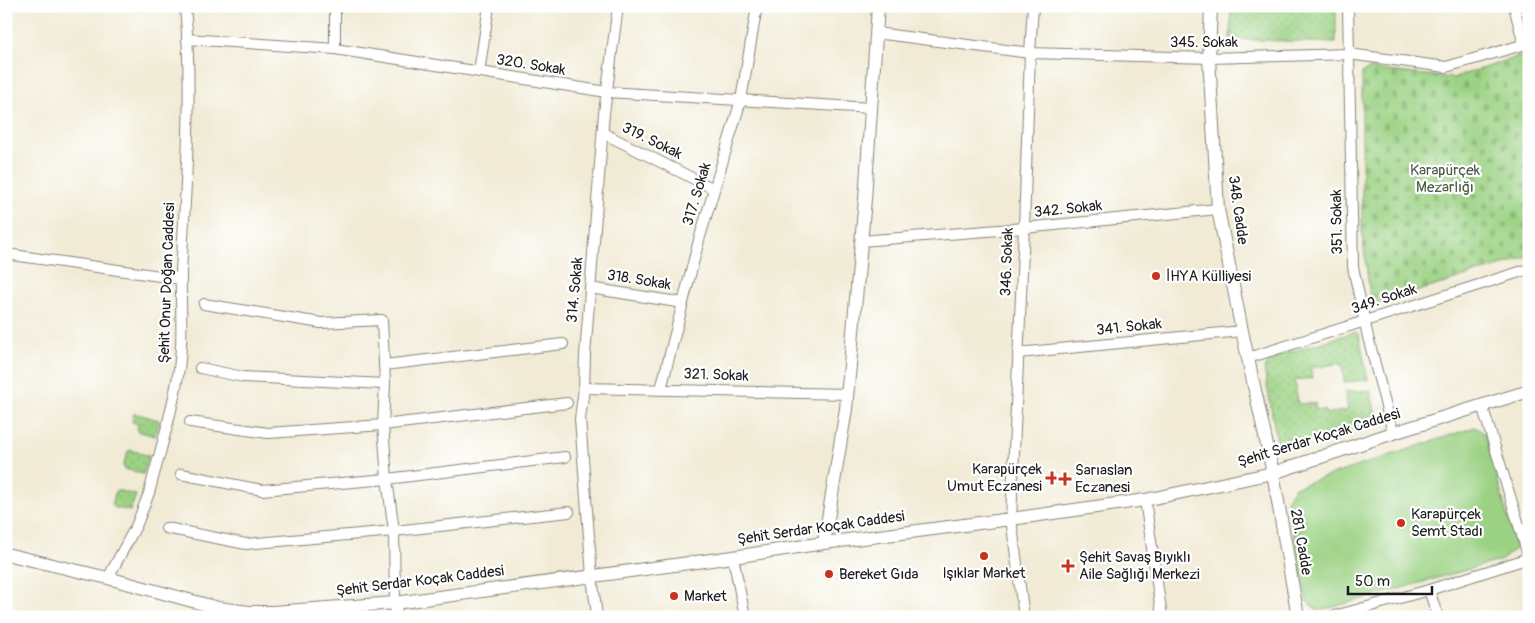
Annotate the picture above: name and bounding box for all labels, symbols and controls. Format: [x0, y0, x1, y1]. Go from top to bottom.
street label: 345. Sokak [1170, 33, 1239, 52]
street label: 320. Sokak [495, 50, 568, 80]
street label: 319. Sokak [619, 118, 686, 164]
street label: 317. Sokak [678, 159, 716, 228]
park label: Karapürçek Mezarlığı [1410, 161, 1481, 197]
street label: 348. Cadde [1224, 174, 1252, 246]
street label: 351. Sokak [1327, 189, 1347, 255]
street label: 342. Sokak [1033, 196, 1104, 222]
street label: Şehit Onur Doğan Caddesi [155, 202, 179, 364]
street label: 346. Sokak [996, 227, 1018, 297]
street label: 314. Sokak [563, 256, 587, 324]
street label: 318. Sokak [606, 266, 673, 295]
place label: İHYA Külliyesi [1166, 267, 1251, 286]
marker: İHYA Külliyesi [1150, 270, 1162, 282]
street label: 349. Sokak [1349, 279, 1420, 318]
street label: 341. Sokak [1095, 314, 1163, 340]
street label: 321. Sokak [683, 364, 750, 386]
street label: Şehit Serdar Koçak Caddesi [1236, 404, 1403, 472]
place label: Karapürçek Umut Eczanesi [947, 460, 1043, 496]
place label: Sarıaslan Eczanesi [1075, 461, 1132, 497]
marker: Karapürçek Umut Eczanesi [1046, 472, 1058, 484]
marker: Sarıaslan Eczanesi [1059, 473, 1071, 485]
place label: Karapürçek Semt Stadı [1411, 505, 1483, 541]
street label: Şehit Serdar Koçak Caddesi [736, 507, 906, 549]
street label: 281. Cadde [1286, 507, 1316, 577]
marker: Karapürçek Semt Stadı [1395, 517, 1407, 529]
place label: Şehit Savaş Bıyıklı Aile Sağlığı Merkezi [1079, 548, 1200, 584]
marker: Işıklar Market [978, 550, 990, 562]
marker: Şehit Savaş Bıyıklı Aile Sağlığı Merkezi [1061, 559, 1075, 573]
street label: Şehit Serdar Koçak Caddesi [335, 561, 505, 601]
scale bar [1348, 563, 1431, 595]
place label: Işıklar Market [942, 564, 1027, 583]
place label: Bereket Gıda [839, 565, 919, 584]
marker: Bereket Gıda [823, 568, 835, 580]
text: 50 m [1355, 572, 1390, 591]
place label: Market [684, 587, 728, 606]
marker: Market [668, 590, 680, 602]

